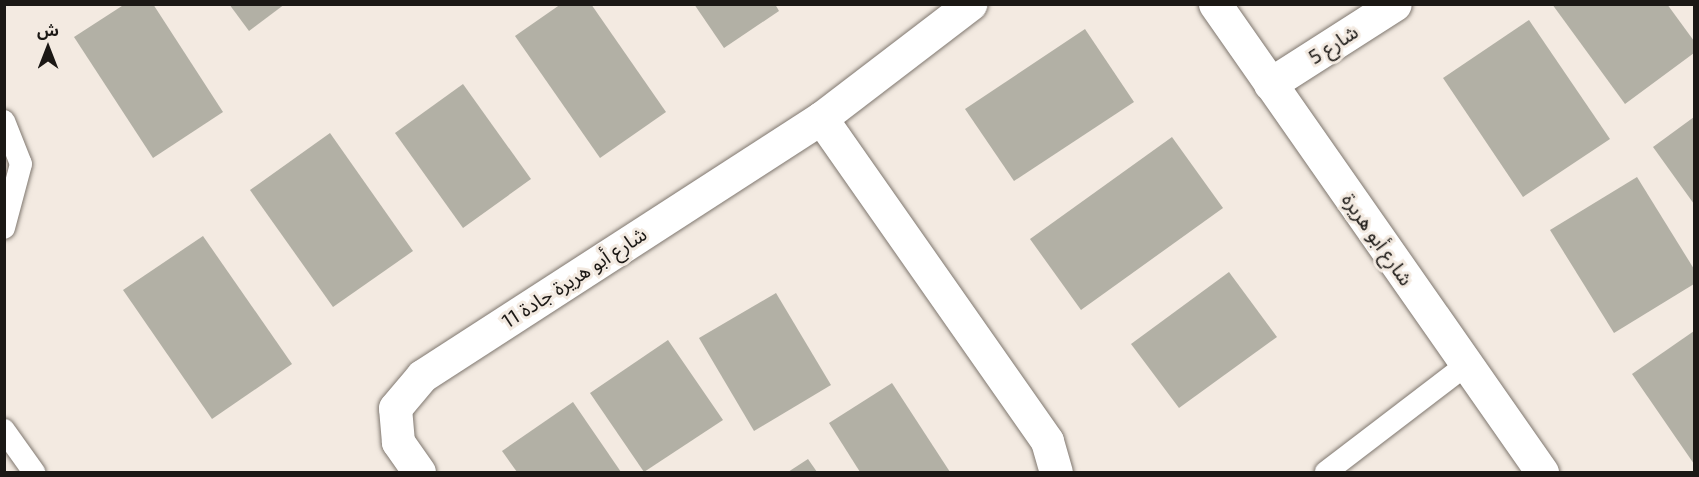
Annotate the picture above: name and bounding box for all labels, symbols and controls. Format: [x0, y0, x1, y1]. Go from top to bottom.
north arrow [18, 18, 78, 78]
street label: شارع 5 [1304, 19, 1362, 69]
text: ش [37, 20, 59, 39]
street label: شارع أبو هريرة [1337, 188, 1419, 290]
street label: شارع أبو هريرة جادة 11 [497, 221, 651, 333]

